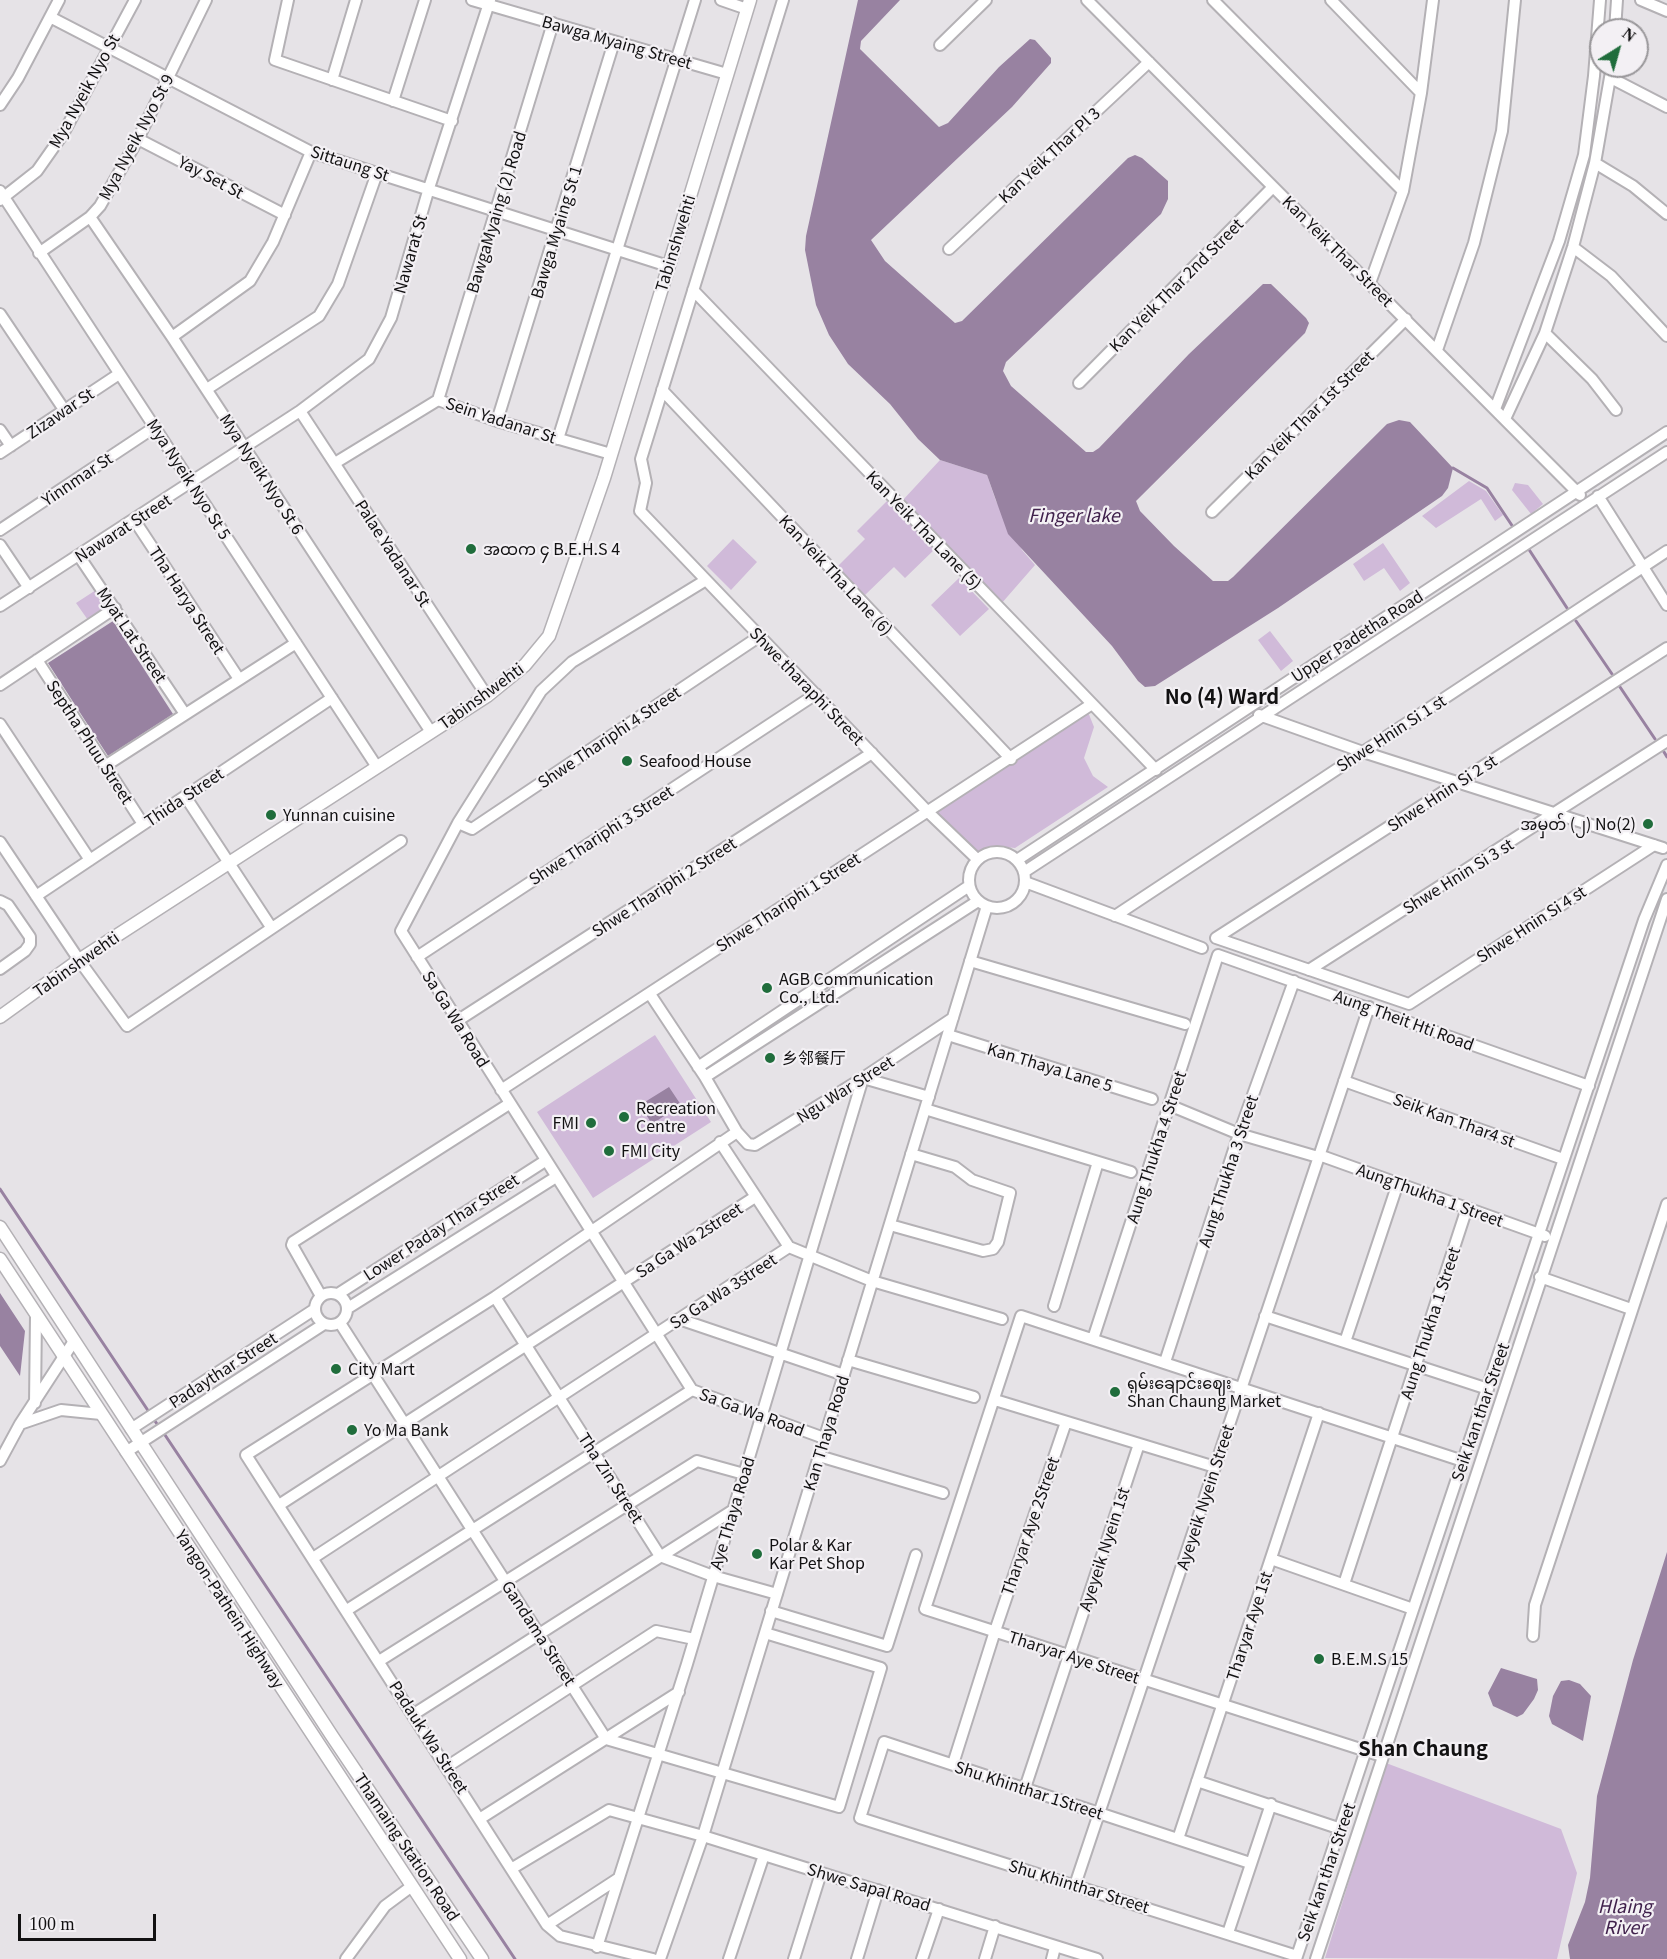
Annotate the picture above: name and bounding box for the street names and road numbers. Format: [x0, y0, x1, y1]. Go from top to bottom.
street label: Bawga Myaing Street [540, 11, 694, 73]
street label: Mya Nyeik Nyo St [45, 31, 123, 151]
street label: Mya Nyeik Nyo St 9 [95, 71, 177, 203]
street label: Kan Yeik Thar Pl 3 [994, 103, 1104, 207]
street label: BawgaMyaing (2) Road [462, 129, 530, 295]
street label: Sittaung St [308, 141, 392, 185]
street label: Yay Set St [175, 152, 247, 202]
street label: Bawga Myaing St 1 [527, 163, 585, 301]
street label: Tabinshwehti [651, 192, 699, 294]
street label: Kan Yeik Thar Street [1279, 192, 1397, 310]
street label: Nawarat St [390, 212, 430, 296]
street label: Kan Yeik Thar 2nd Street [1105, 214, 1247, 356]
street label: Kan Yeik Thar 1st Street [1241, 347, 1377, 483]
street label: Zizawar St [23, 384, 97, 442]
street label: Sein Yadanar St [443, 393, 559, 447]
street label: Mya Nyeik Nyo St 6 [216, 410, 308, 538]
street label: Mya Nyeik Nyo St 5 [143, 415, 235, 543]
street label: Yinnmar St [38, 448, 116, 510]
street label: Kan Yeik Tha Lane (5) [862, 467, 986, 593]
street label: Nawarat Street [71, 490, 175, 566]
street label: Palae Yadanar St [351, 496, 435, 610]
street label: Kan Yeik Tha Lane (6) [775, 511, 897, 639]
street label: Tha Harya Street [145, 543, 229, 657]
street label: Myat Lat Street [93, 584, 171, 686]
street label: Upper Padetha Road [1287, 586, 1427, 686]
street label: Shwe tharaphi Street [746, 623, 868, 749]
street label: Tabinshwehti [435, 659, 527, 733]
street label: Septha Phuu Street [43, 676, 137, 808]
street label: Shwe Thariphi 4 Street [534, 682, 684, 792]
street label: Shwe Hnin Si 1 st [1333, 690, 1449, 776]
street label: Shwe Hnin Si 2 st [1384, 750, 1500, 836]
street label: Thida Street [141, 764, 227, 830]
street label: Shwe Thariphi 3 Street [525, 781, 677, 889]
street label: Shwe Thariphi 2 Street [588, 833, 740, 941]
street label: Shwe Hnin Si 3 st [1399, 834, 1517, 918]
street label: Shwe Thariphi 1 Street [712, 848, 864, 956]
street label: Shwe Hnin Si 4 st [1473, 881, 1589, 967]
street label: Tabinshwehti [29, 927, 123, 1001]
street label: Sa Ga Wa Road [419, 967, 493, 1071]
street label: Aung Theit Hti Road [1331, 986, 1477, 1054]
street label: Kan Thaya Lane 5 [985, 1039, 1115, 1095]
street label: Ngu War Street [793, 1051, 897, 1127]
street label: Aung Thukha 4 Street [1122, 1068, 1190, 1226]
street label: Seik Kan Thar4 st [1391, 1089, 1517, 1151]
street label: Aung Thukha 3 Street [1194, 1092, 1262, 1250]
street label: AungThukha 1 Street [1354, 1160, 1506, 1230]
street label: Lower Paday Thar Street [360, 1170, 522, 1284]
street label: Sa Ga Wa 2street [632, 1198, 746, 1282]
street label: Aung Thukha 1 Street [1396, 1244, 1464, 1402]
street label: Sa Ga Wa 3street [666, 1249, 780, 1333]
street label: Padaythar Street [165, 1328, 281, 1412]
street label: Seik kan thar Street [1447, 1340, 1513, 1484]
street label: Kan Thaya Road [799, 1373, 853, 1493]
street label: Sa Ga Wa Road [697, 1384, 807, 1440]
street label: Ayeyeik Nyein Street [1172, 1422, 1238, 1572]
street label: Tha Zin Street [575, 1429, 647, 1527]
street label: Aye Thaya Road [706, 1454, 758, 1572]
street label: Tharyar Aye 2Street [997, 1454, 1063, 1598]
street label: Ayeyeik Nyein 1st [1075, 1485, 1133, 1613]
street label: Yangon-Pathein Highway [172, 1526, 288, 1692]
street label: Tharyar Aye 1st [1222, 1569, 1276, 1683]
street label: Gandama Street [498, 1577, 580, 1689]
street label: Tharyar Aye Street [1006, 1627, 1142, 1687]
street label: Padauk Wa Street [385, 1677, 473, 1797]
street label: Shu Khinthar 1Street [952, 1757, 1106, 1823]
street label: Thamaing Station Road [350, 1769, 464, 1925]
street label: Seik kan thar Street [1293, 1800, 1359, 1944]
street label: Shu Khinthar Street [1006, 1855, 1152, 1917]
street label: Shwe Sapal Road [805, 1859, 933, 1915]

